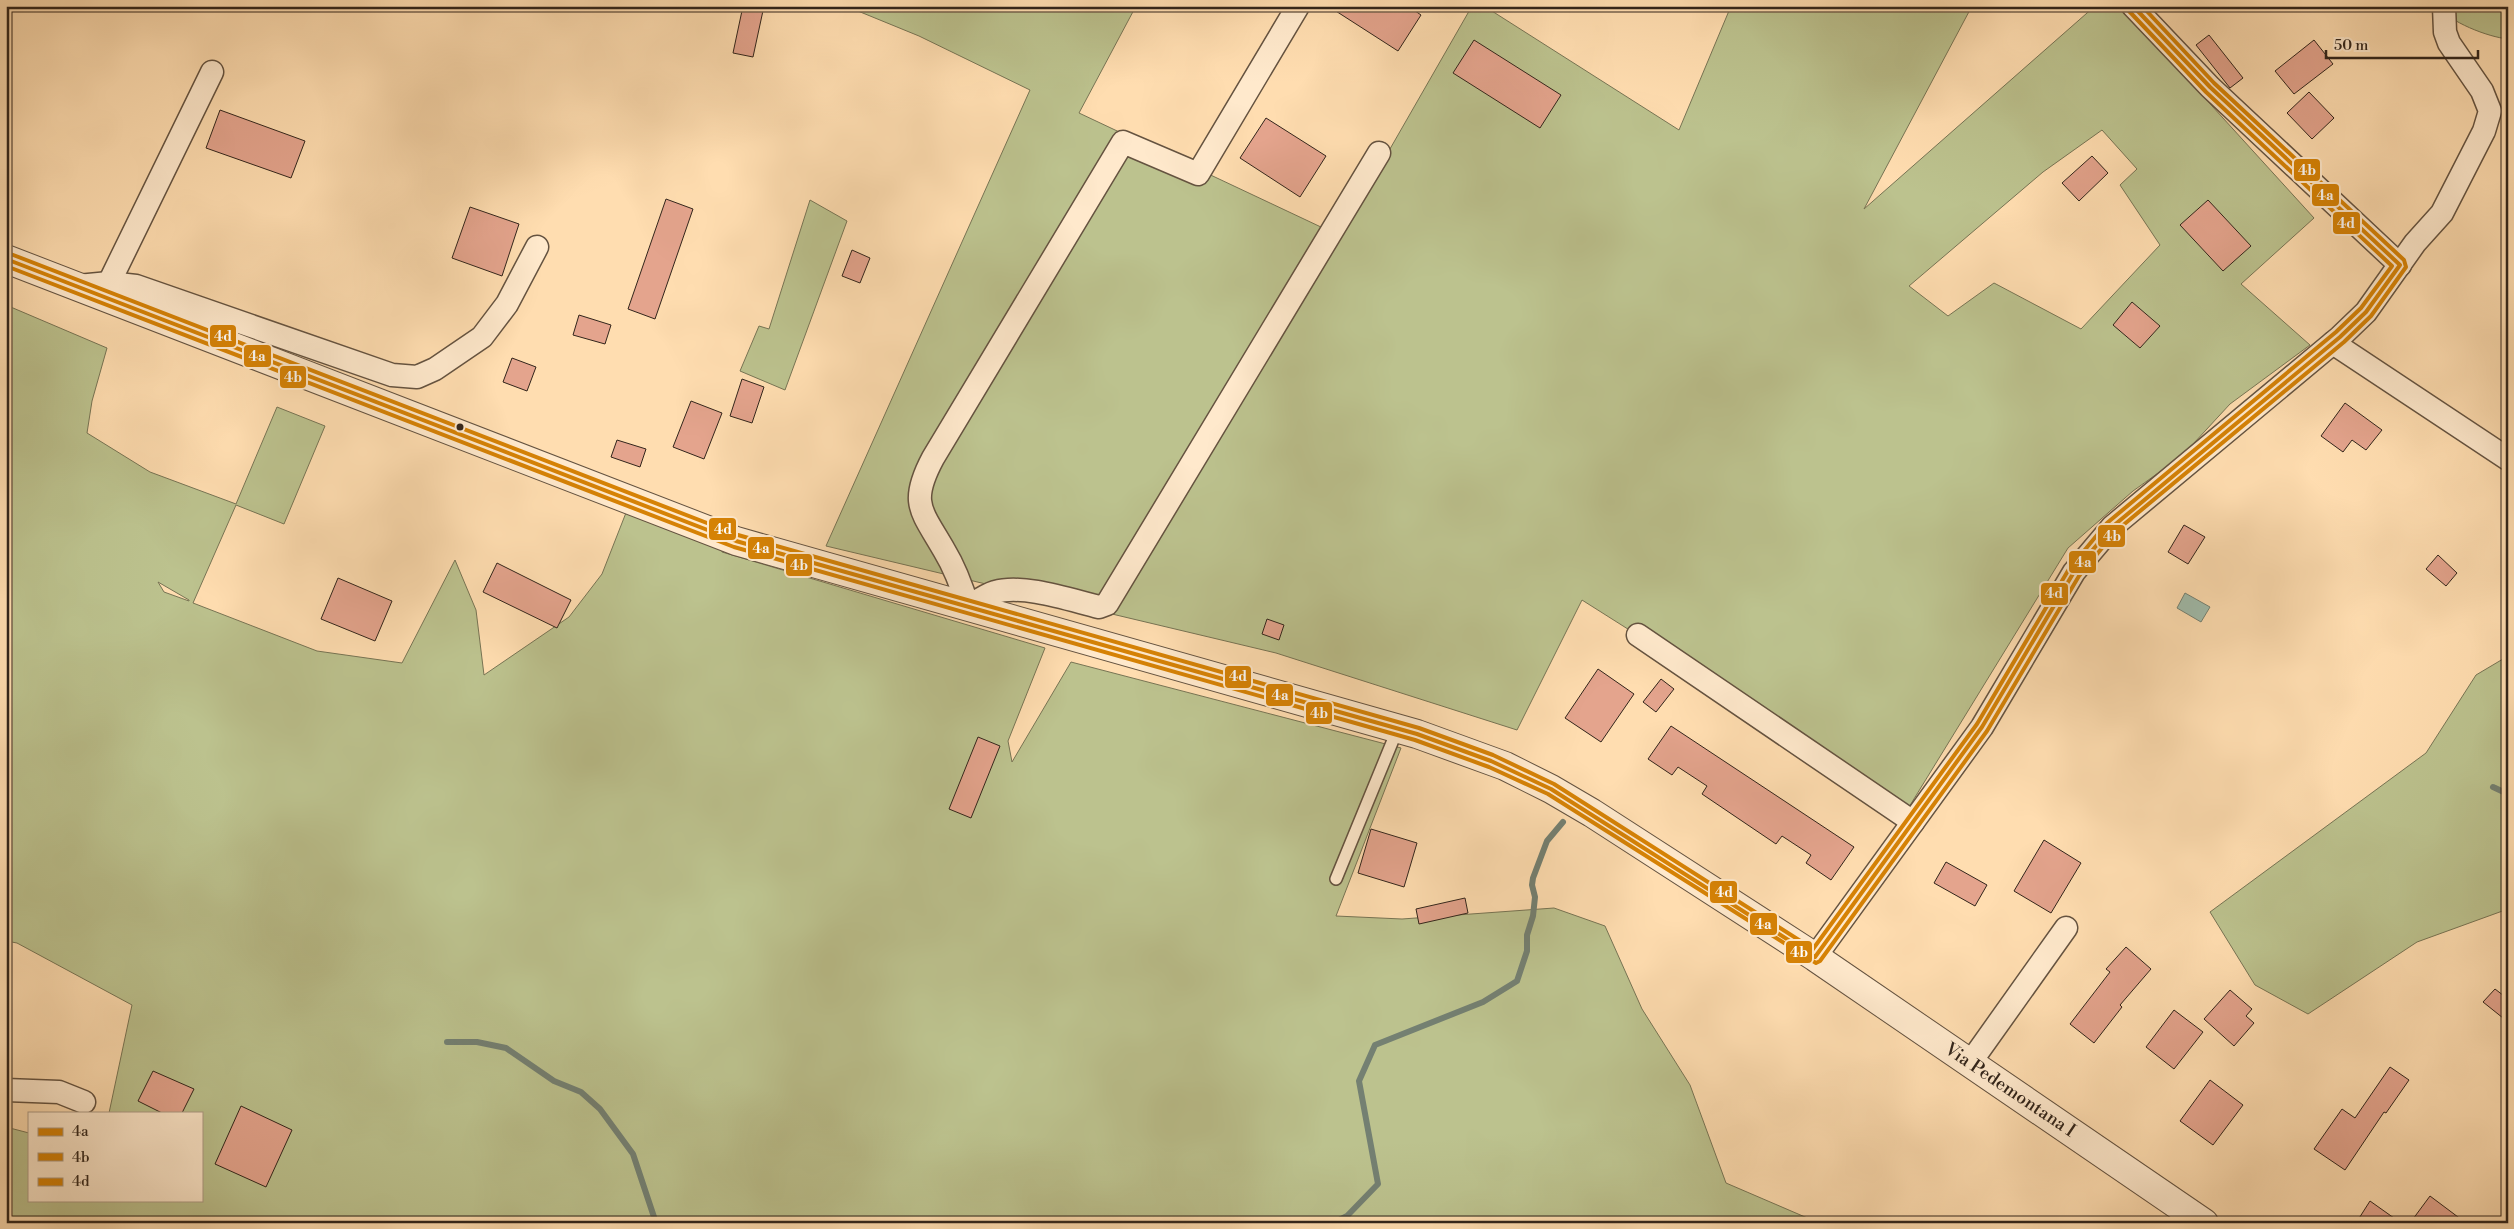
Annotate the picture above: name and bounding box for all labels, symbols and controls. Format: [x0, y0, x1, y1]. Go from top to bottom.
scale bar [2326, 28, 2479, 60]
text: 50 m [2334, 36, 2368, 55]
line badge: 4b [2293, 158, 2321, 182]
text: 4b [2298, 162, 2316, 180]
line badge: 4a [2311, 183, 2340, 207]
text: 4a [2317, 187, 2334, 205]
line badge: 4d [2332, 211, 2361, 235]
text: 4d [2337, 215, 2355, 233]
line badge: 4d [209, 324, 237, 348]
text: 4d [214, 328, 232, 346]
line badge: 4a [243, 344, 272, 368]
text: 4a [249, 348, 266, 366]
line badge: 4b [279, 365, 307, 389]
text: 4b [284, 369, 302, 387]
unlabelled marker [455, 422, 465, 432]
line badge: 4d [708, 517, 737, 541]
text: 4d [714, 521, 732, 539]
line badge: 4b [2097, 524, 2126, 548]
text: 4b [2103, 528, 2121, 546]
line badge: 4a [747, 536, 775, 560]
text: 4a [753, 540, 770, 558]
line badge: 4a [2068, 550, 2097, 574]
line badge: 4b [785, 553, 813, 577]
text: 4a [2075, 554, 2092, 572]
text: 4b [790, 557, 808, 575]
line badge: 4d [2040, 582, 2069, 606]
text: 4d [2045, 585, 2063, 603]
line badge: 4d [1224, 665, 1252, 689]
text: 4d [1229, 668, 1247, 686]
line badge: 4a [1265, 683, 1294, 707]
text: 4a [1272, 687, 1289, 705]
line badge: 4b [1305, 701, 1333, 725]
text: 4b [1310, 705, 1328, 723]
line badge: 4d [1709, 880, 1738, 904]
text: 4d [1715, 884, 1733, 902]
line badge: 4a [1749, 912, 1778, 936]
text: 4a [1755, 916, 1772, 934]
line badge: 4b [1785, 940, 1813, 964]
text: 4b [1790, 944, 1808, 962]
street label: Via Pedemontana I [1939, 1037, 2080, 1142]
legend [28, 1112, 202, 1202]
text: 4a [72, 1122, 89, 1141]
text: 4b [72, 1148, 89, 1167]
text: 4d [72, 1172, 90, 1191]

